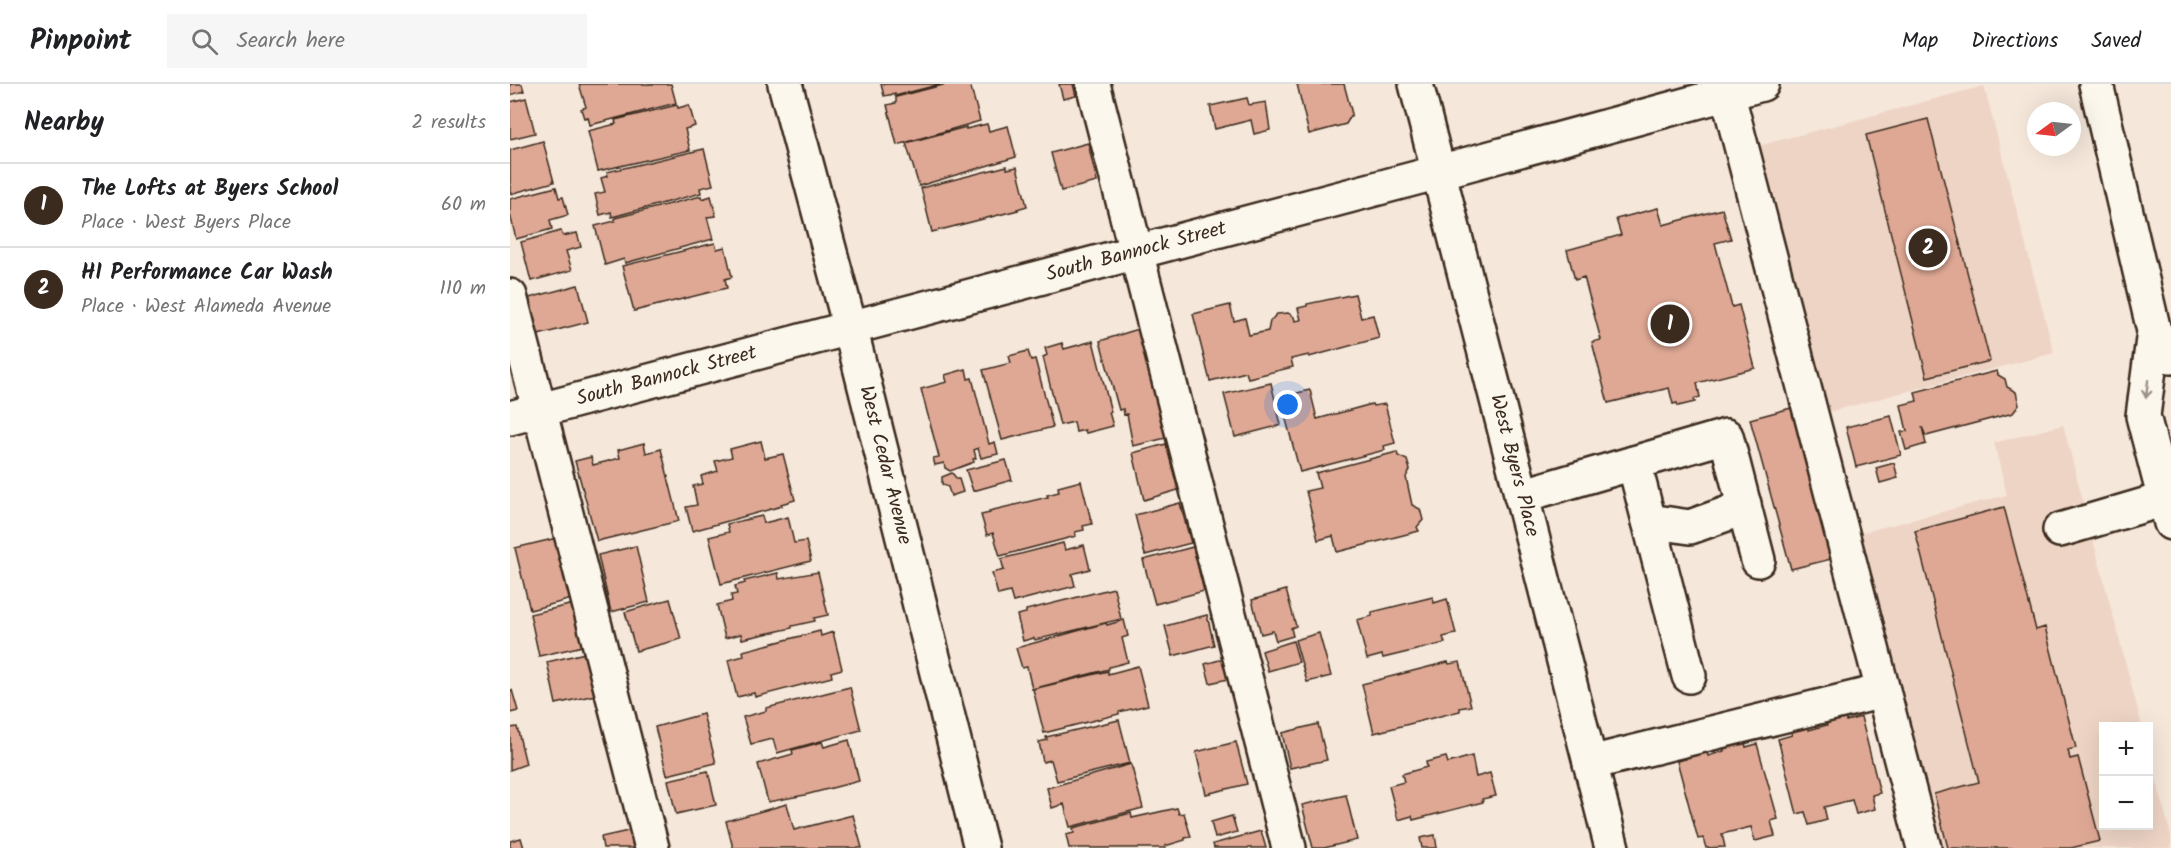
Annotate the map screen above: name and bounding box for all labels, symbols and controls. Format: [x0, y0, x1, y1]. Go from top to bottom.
search box [167, 14, 587, 68]
text: Pinpoint [30, 19, 131, 64]
text: Search here [236, 24, 345, 59]
icon: search [188, 25, 221, 58]
text: Map [1902, 25, 1938, 58]
text: Directions [1971, 25, 2058, 58]
text: Saved [2091, 25, 2141, 58]
text: Nearby [24, 102, 104, 144]
north arrow [2027, 102, 2081, 156]
text: 2 results [411, 107, 486, 139]
text: The Lofts at Byers School [81, 172, 338, 207]
text: 1 [40, 189, 47, 221]
text: 60 m [441, 189, 486, 221]
text: Place · West Byers Place [81, 207, 291, 239]
street label: South Bannock Street [1043, 213, 1230, 291]
pin: 2 [1908, 226, 1948, 270]
text: HI Performance Car Wash [81, 256, 333, 291]
text: 2 [38, 273, 49, 305]
text: 110 m [440, 273, 486, 305]
text: Place · West Alameda Avenue [81, 291, 331, 323]
pin: 1 [1650, 302, 1690, 346]
street label: South Bannock Street [573, 337, 761, 416]
one-way arrow [2141, 378, 2152, 398]
street label: West Cedar Avenue [849, 382, 920, 548]
your location [1273, 390, 1302, 419]
street label: West Byers Place [1480, 391, 1548, 541]
map controls [2099, 722, 2153, 830]
button: + [2099, 722, 2153, 776]
button: − [2099, 776, 2153, 830]

